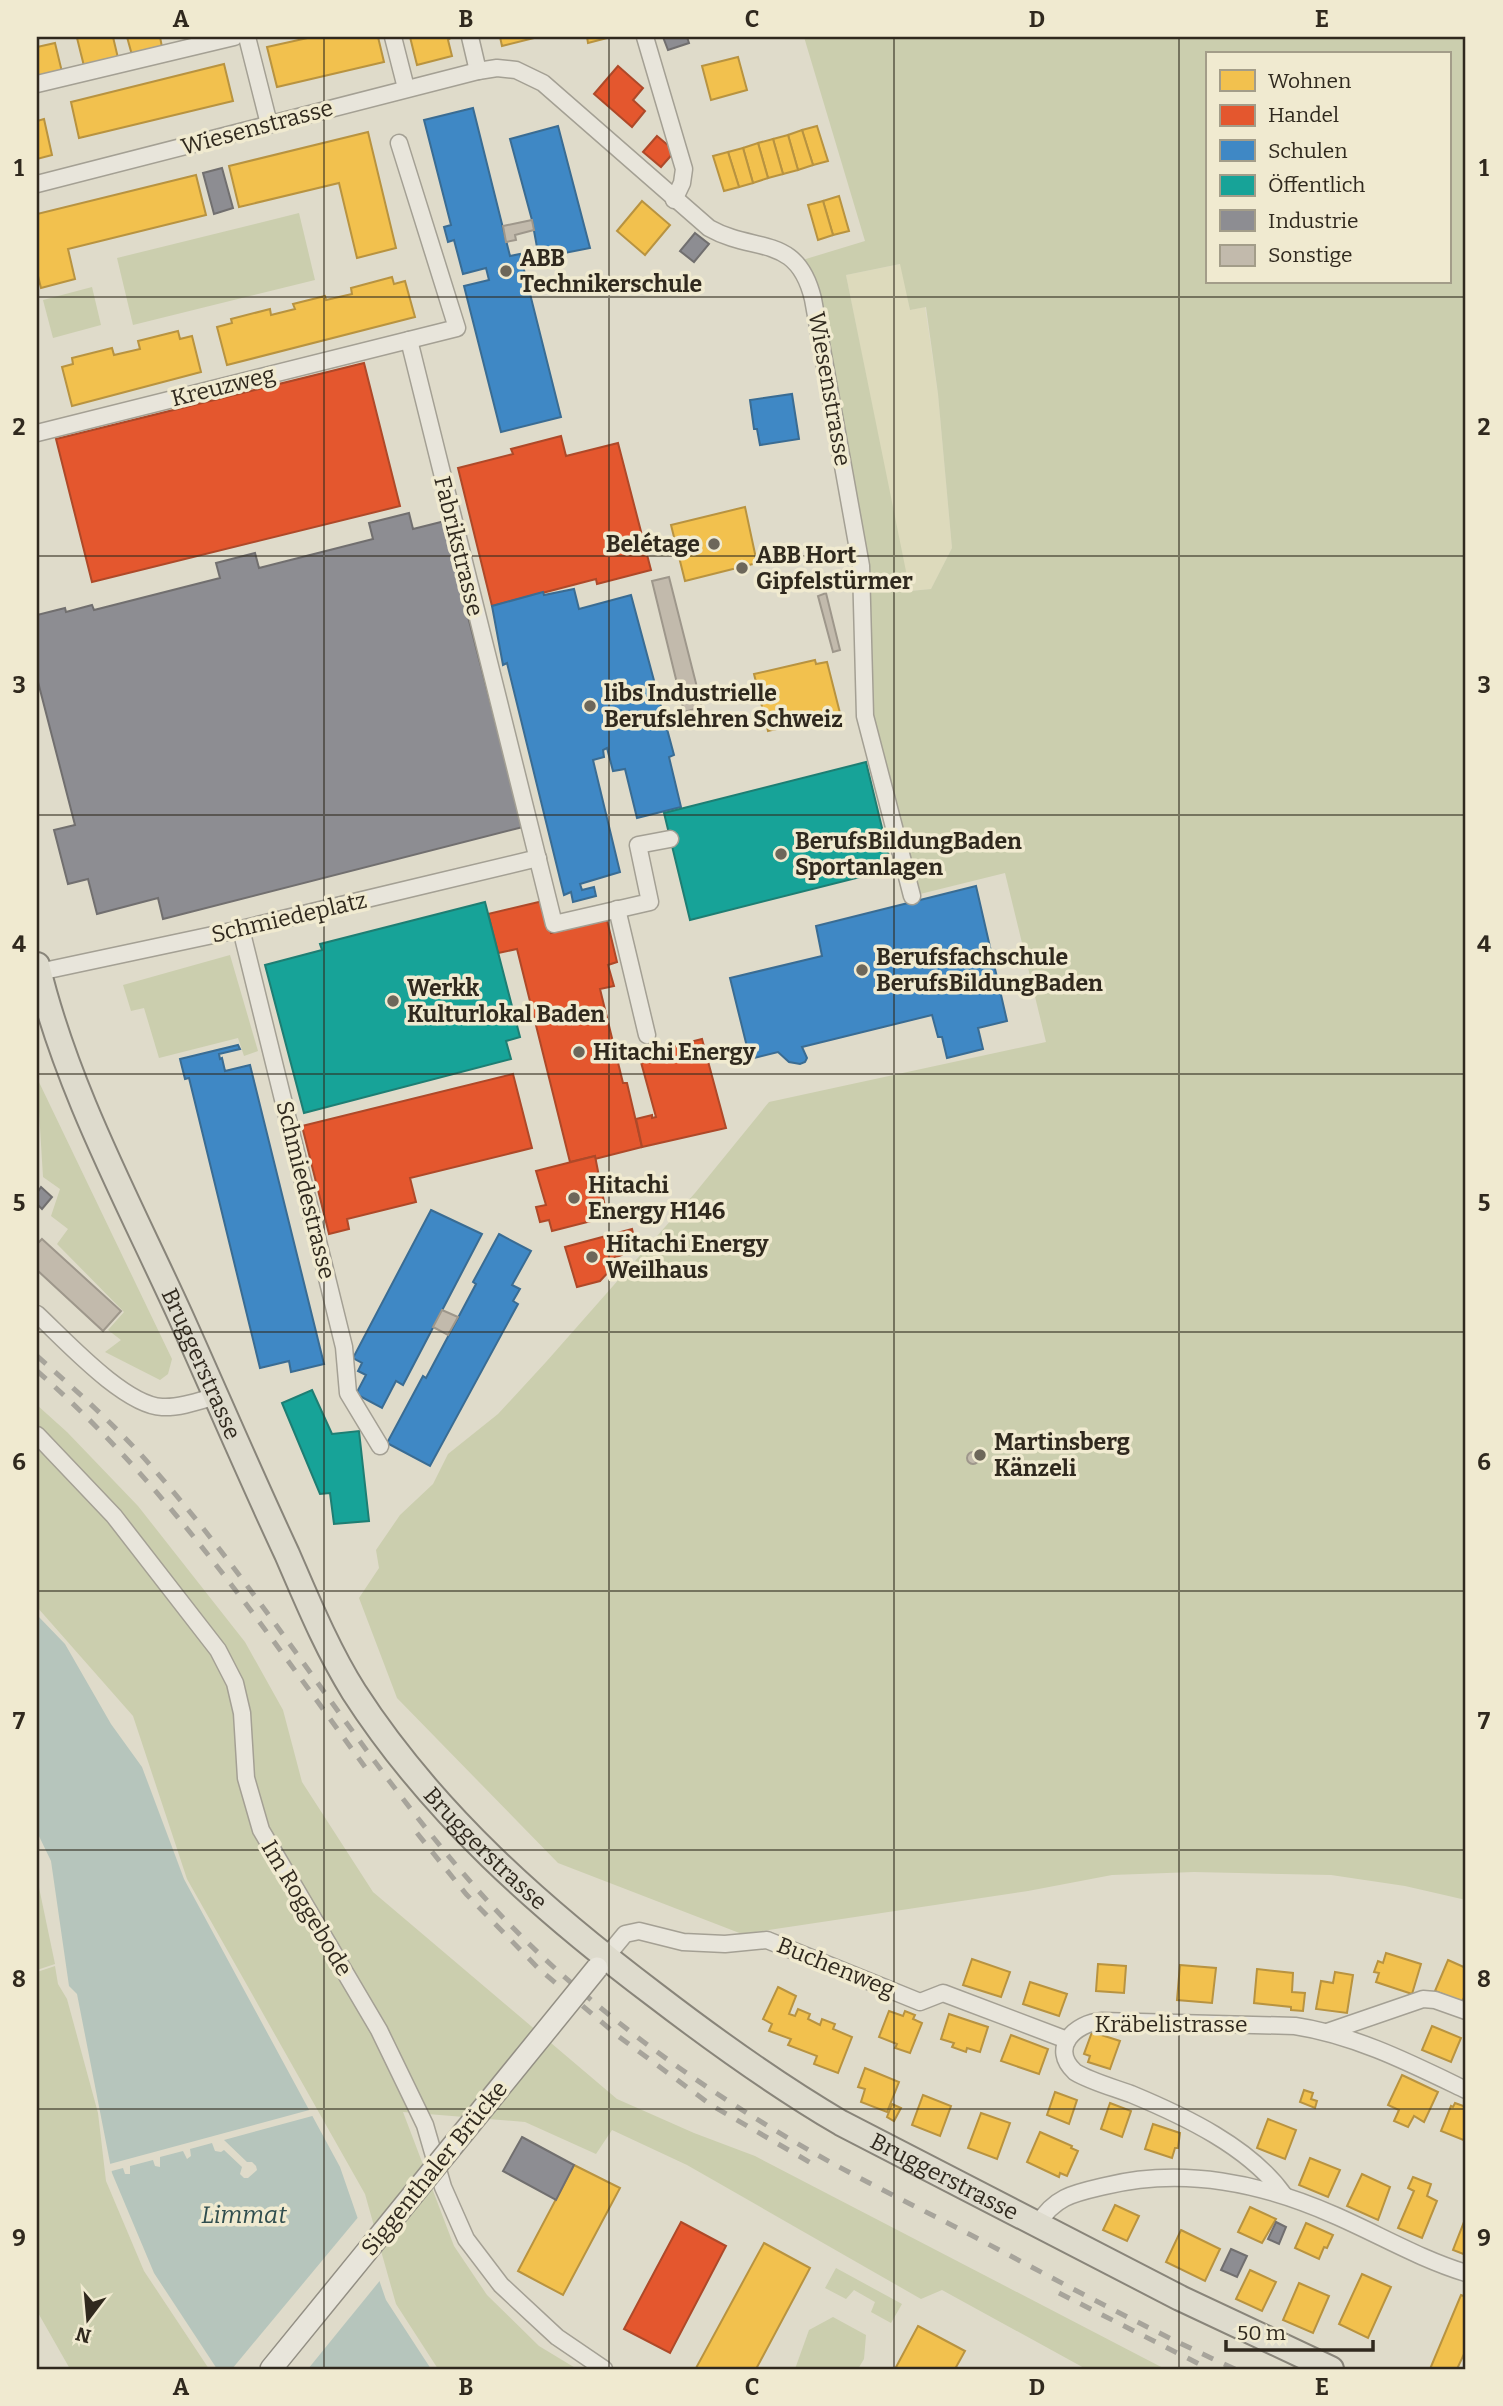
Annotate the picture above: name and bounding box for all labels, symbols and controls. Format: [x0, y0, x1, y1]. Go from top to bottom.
text: A [173, 5, 190, 33]
text: B [459, 5, 473, 33]
text: C [745, 5, 759, 33]
text: D [1029, 5, 1045, 33]
text: E [1315, 5, 1329, 33]
legend [1206, 52, 1450, 284]
text: Wohnen [1268, 68, 1351, 94]
street label: Wiesenstrasse [178, 93, 336, 161]
text: Handel [1268, 102, 1339, 128]
text: Schulen [1268, 138, 1348, 164]
text: 1 [14, 154, 24, 182]
text: 1 [1479, 154, 1489, 182]
text: Öffentlich [1268, 172, 1365, 198]
text: Industrie [1268, 208, 1359, 234]
text: Sonstige [1268, 242, 1353, 268]
place label: ABB Technikerschule [520, 244, 702, 298]
marker: ABB Technikerschule [498, 263, 514, 279]
street label: Wiesenstrasse [803, 310, 857, 468]
street label: Kreuzweg [168, 360, 278, 412]
text: 2 [13, 413, 26, 441]
text: 2 [1478, 413, 1491, 441]
street label: Fabrikstrasse [428, 473, 490, 619]
place label: Belétage [606, 530, 700, 558]
marker: Belétage [706, 536, 722, 552]
place label: ABB Hort Gipfelstürmer [756, 541, 913, 595]
marker: ABB Hort Gipfelstürmer [734, 560, 750, 576]
text: 3 [12, 671, 26, 699]
text: 3 [1477, 671, 1491, 699]
place label: libs Industrielle Berufslehren Schweiz [604, 679, 843, 733]
marker: libs Industrielle Berufslehren Schweiz [582, 698, 598, 714]
place label: BerufsBildungBaden Sportanlagen [795, 827, 1022, 881]
marker: BerufsBildungBaden Sportanlagen [773, 846, 789, 862]
street label: Schmiedeplatz [208, 885, 370, 949]
text: 4 [12, 930, 26, 958]
text: 4 [1477, 930, 1491, 958]
place label: Berufsfachschule BerufsBildungBaden [876, 943, 1103, 997]
marker: Berufsfachschule BerufsBildungBaden [854, 962, 870, 978]
place label: Werkk Kulturlokal Baden [407, 974, 605, 1028]
marker: Werkk Kulturlokal Baden [385, 993, 401, 1009]
place label: Hitachi Energy [593, 1038, 756, 1066]
marker: Hitachi Energy [571, 1044, 587, 1060]
street label: Schmiedestrasse [270, 1098, 342, 1282]
place label: Hitachi Energy H146 [588, 1171, 725, 1225]
text: 5 [13, 1189, 25, 1217]
text: 5 [1478, 1189, 1490, 1217]
marker: Hitachi Energy H146 [566, 1190, 582, 1206]
place label: Hitachi Energy Weilhaus [606, 1230, 769, 1284]
marker: Hitachi Energy Weilhaus [584, 1249, 600, 1265]
street label: Bruggerstrasse [156, 1284, 247, 1444]
place label: Martinsberg Känzeli [994, 1428, 1130, 1482]
marker: Martinsberg Känzeli [972, 1447, 988, 1463]
text: 6 [12, 1448, 26, 1476]
text: 6 [1477, 1448, 1491, 1476]
text: 7 [13, 1707, 26, 1735]
text: 7 [1478, 1707, 1491, 1735]
street label: Bruggerstrasse [418, 1781, 553, 1916]
street label: Im Roggebode [255, 1835, 359, 1981]
street label: Buchenweg [773, 1931, 899, 2003]
text: 8 [12, 1965, 26, 1993]
text: 8 [1477, 1965, 1491, 1993]
street label: Kräbelistrasse [1094, 2010, 1248, 2038]
street label: Siggenthaler Brücke [355, 2075, 513, 2261]
street label: Bruggerstrasse [866, 2127, 1023, 2226]
water label: Limmat [201, 2201, 287, 2229]
text: 9 [12, 2224, 26, 2252]
text: 9 [1477, 2224, 1491, 2252]
north arrow [52, 2284, 122, 2354]
scale bar [1226, 2308, 1374, 2352]
text: 50 m [1237, 2320, 1286, 2346]
text: N [73, 2322, 94, 2348]
text: A [173, 2373, 190, 2401]
text: B [459, 2373, 473, 2401]
text: C [745, 2373, 759, 2401]
text: D [1029, 2373, 1045, 2401]
text: E [1315, 2373, 1329, 2401]

